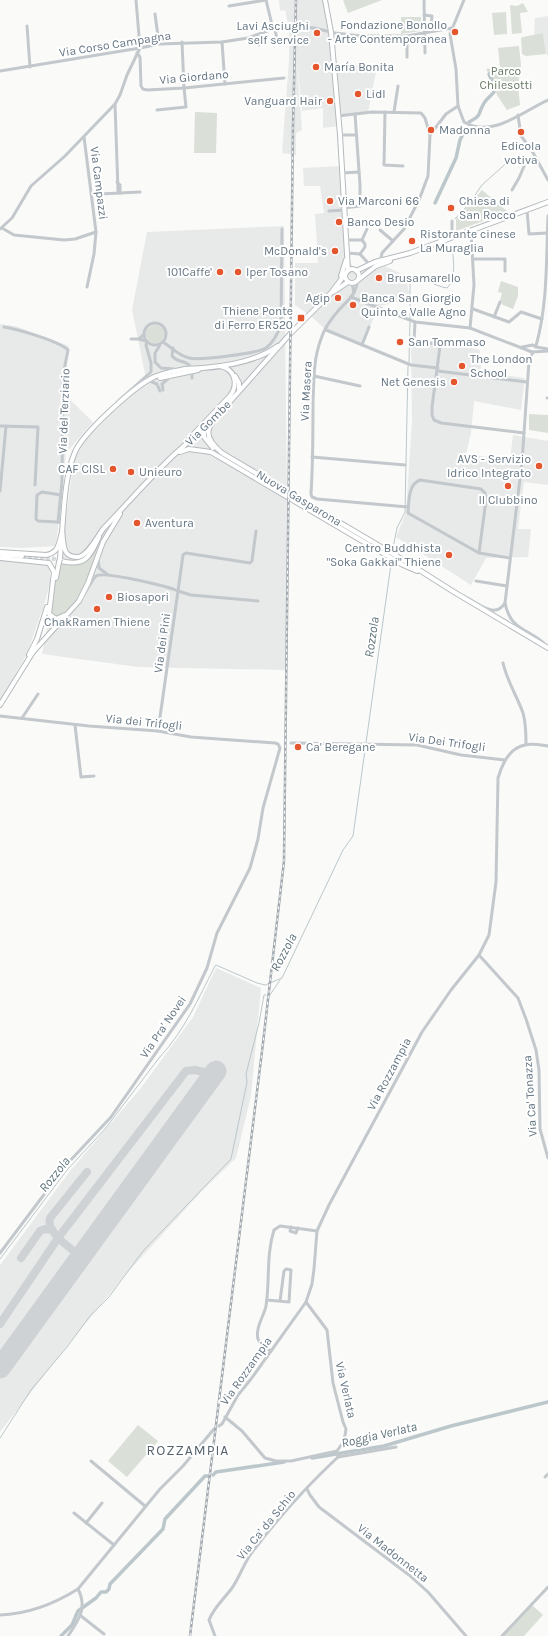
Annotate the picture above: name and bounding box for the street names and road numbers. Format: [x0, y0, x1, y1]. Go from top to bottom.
street label: Via Corso Campagna [58, 28, 172, 60]
street label: Via Giordano [159, 67, 229, 87]
street label: Via Campazzi [88, 146, 110, 220]
street label: Via Masera [297, 361, 315, 421]
street label: Via del Terziario [56, 368, 72, 454]
street label: Via Gombe [182, 397, 234, 449]
street label: Nuova Gasparona [254, 467, 344, 529]
street label: Via dei Pini [151, 612, 173, 674]
street label: Via dei Trifogli [105, 711, 183, 733]
street label: Via Dei Trifogli [408, 730, 486, 754]
street label: Via Pra' Novei [137, 993, 189, 1061]
street label: Via Rozzampia [364, 1035, 414, 1113]
street label: Via Ca' Tonazza [520, 1055, 540, 1137]
street label: Via Rozzampia [217, 1334, 275, 1408]
street label: Via Verlata [333, 1360, 359, 1420]
street label: Via Ca' da Schio [234, 1487, 298, 1563]
street label: Via Madonnetta [355, 1521, 431, 1585]

